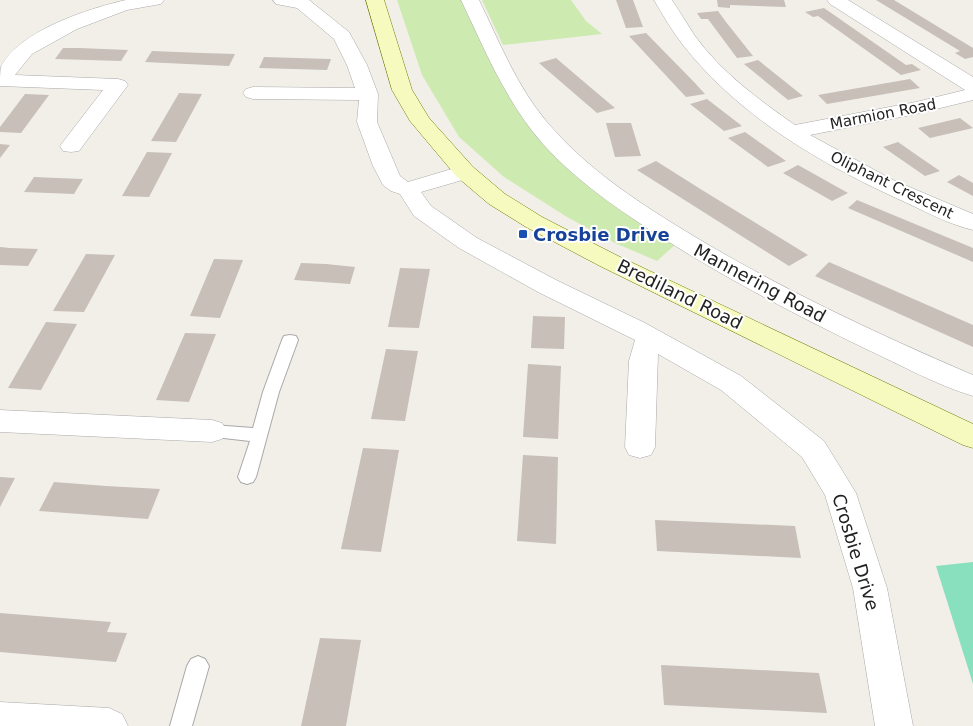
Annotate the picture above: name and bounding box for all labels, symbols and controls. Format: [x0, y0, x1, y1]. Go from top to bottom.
street label: Marmion Road [828, 95, 938, 133]
street label: Oliphant Crescent [827, 147, 957, 223]
place label: Crosbie Drive [533, 224, 670, 245]
marker: Crosbie Drive [517, 228, 529, 240]
street label: Mannering Road [690, 239, 830, 327]
street label: Brediland Road [614, 255, 746, 333]
street label: Crosbie Drive [828, 491, 884, 613]

